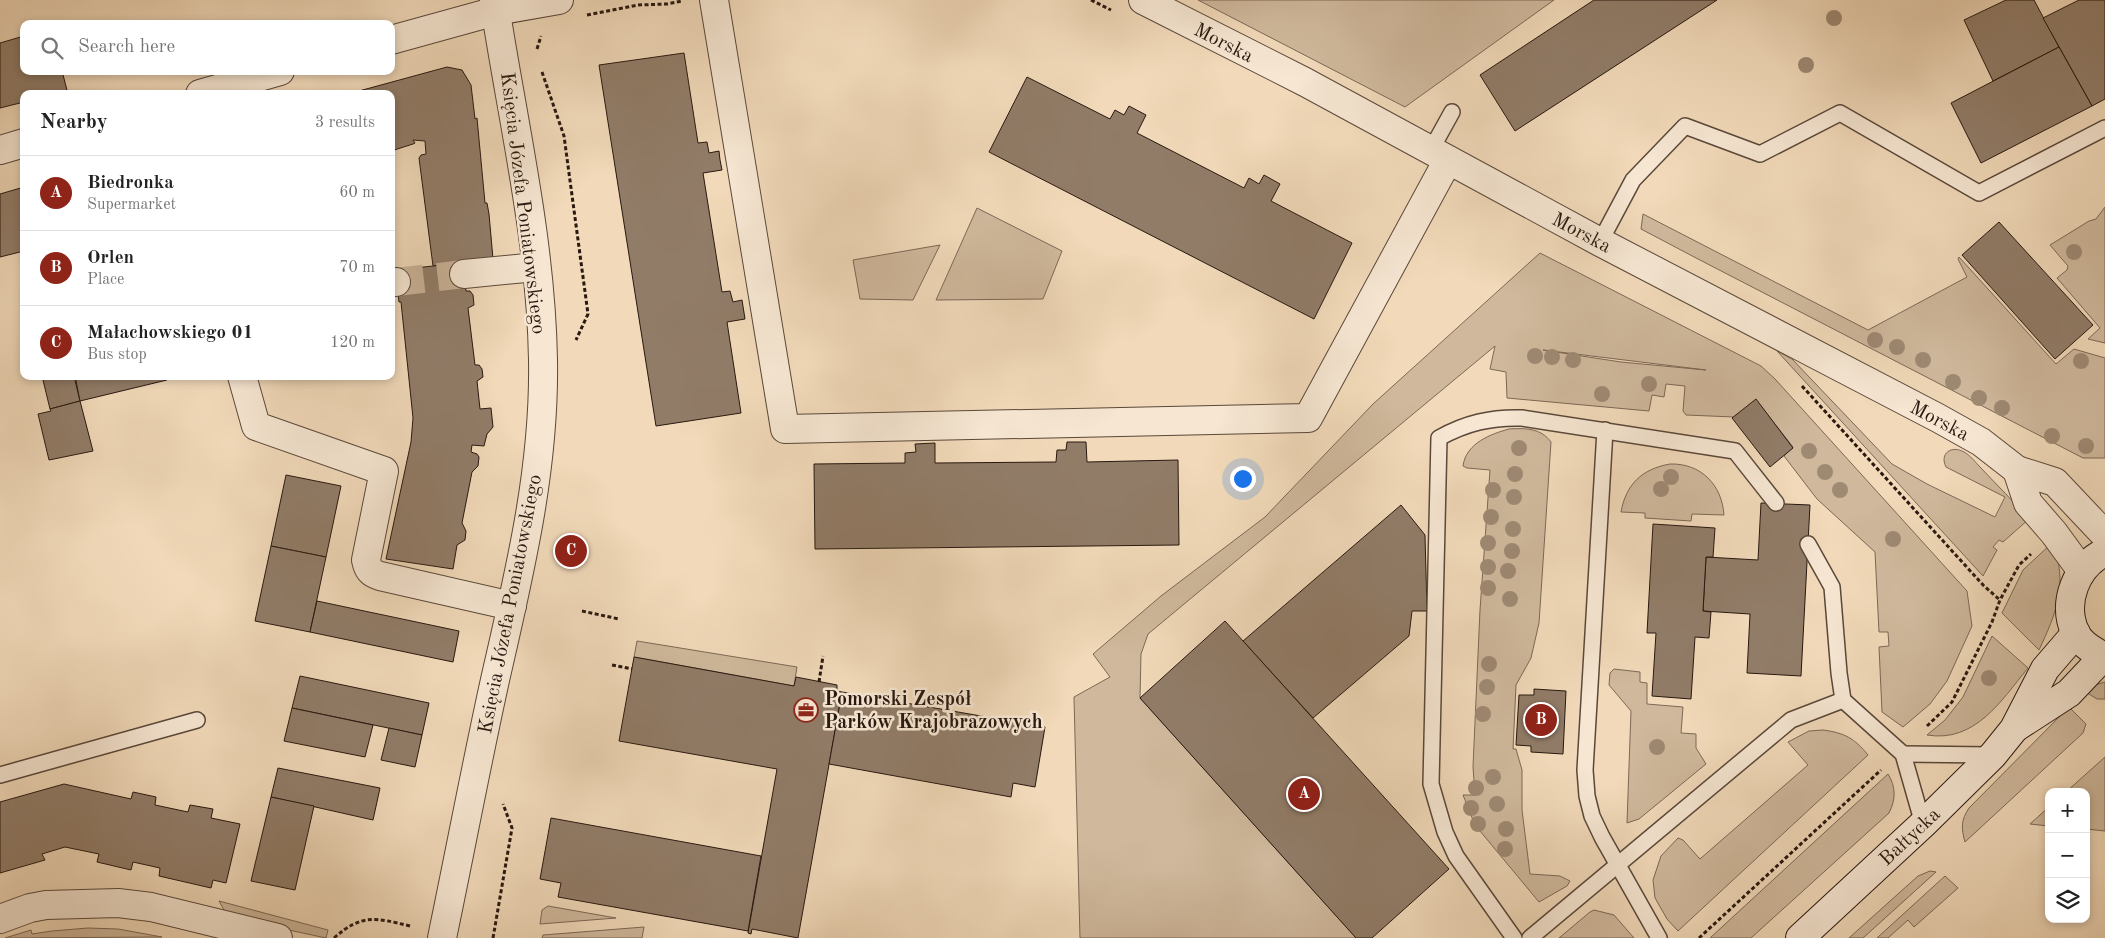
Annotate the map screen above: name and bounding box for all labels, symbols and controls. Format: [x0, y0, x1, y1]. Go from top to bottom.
search box [20, 20, 395, 75]
street label: Morska [1190, 20, 1256, 67]
icon: search [38, 34, 66, 62]
text: Search here [78, 38, 175, 57]
street label: Księcia Józefa Poniatowskiego [496, 71, 548, 335]
text: Nearby [40, 112, 108, 133]
text: 3 results [315, 115, 375, 131]
text: Biedronka [87, 174, 174, 193]
text: A [50, 185, 62, 201]
text: 60 m [339, 185, 375, 201]
text: Supermarket [87, 197, 176, 213]
street label: Morska [1548, 210, 1614, 258]
text: Orlen [87, 249, 134, 268]
text: B [50, 260, 62, 276]
text: 70 m [339, 260, 375, 276]
text: Place [87, 272, 124, 288]
text: Małachowskiego 01 [87, 324, 253, 343]
text: C [51, 335, 61, 351]
text: 120 m [330, 335, 375, 351]
text: Bus stop [87, 347, 147, 363]
street label: Morska [1906, 398, 1972, 446]
your location [1230, 466, 1256, 492]
street label: Księcia Józefa Poniatowskiego [476, 473, 546, 736]
pin: C [555, 532, 587, 570]
place label: Pomorski Zespół Parków Krajobrazowych [824, 690, 1043, 733]
office icon: Pomorski Zespół Parków Krajobrazowych [793, 697, 819, 723]
pin: B [1525, 701, 1557, 739]
pin: A [1288, 775, 1320, 813]
map controls [2045, 788, 2090, 923]
button: + [2045, 788, 2090, 833]
street label: Bałtycka [1876, 805, 1945, 870]
button: − [2045, 833, 2090, 878]
button: layers [2045, 878, 2090, 923]

